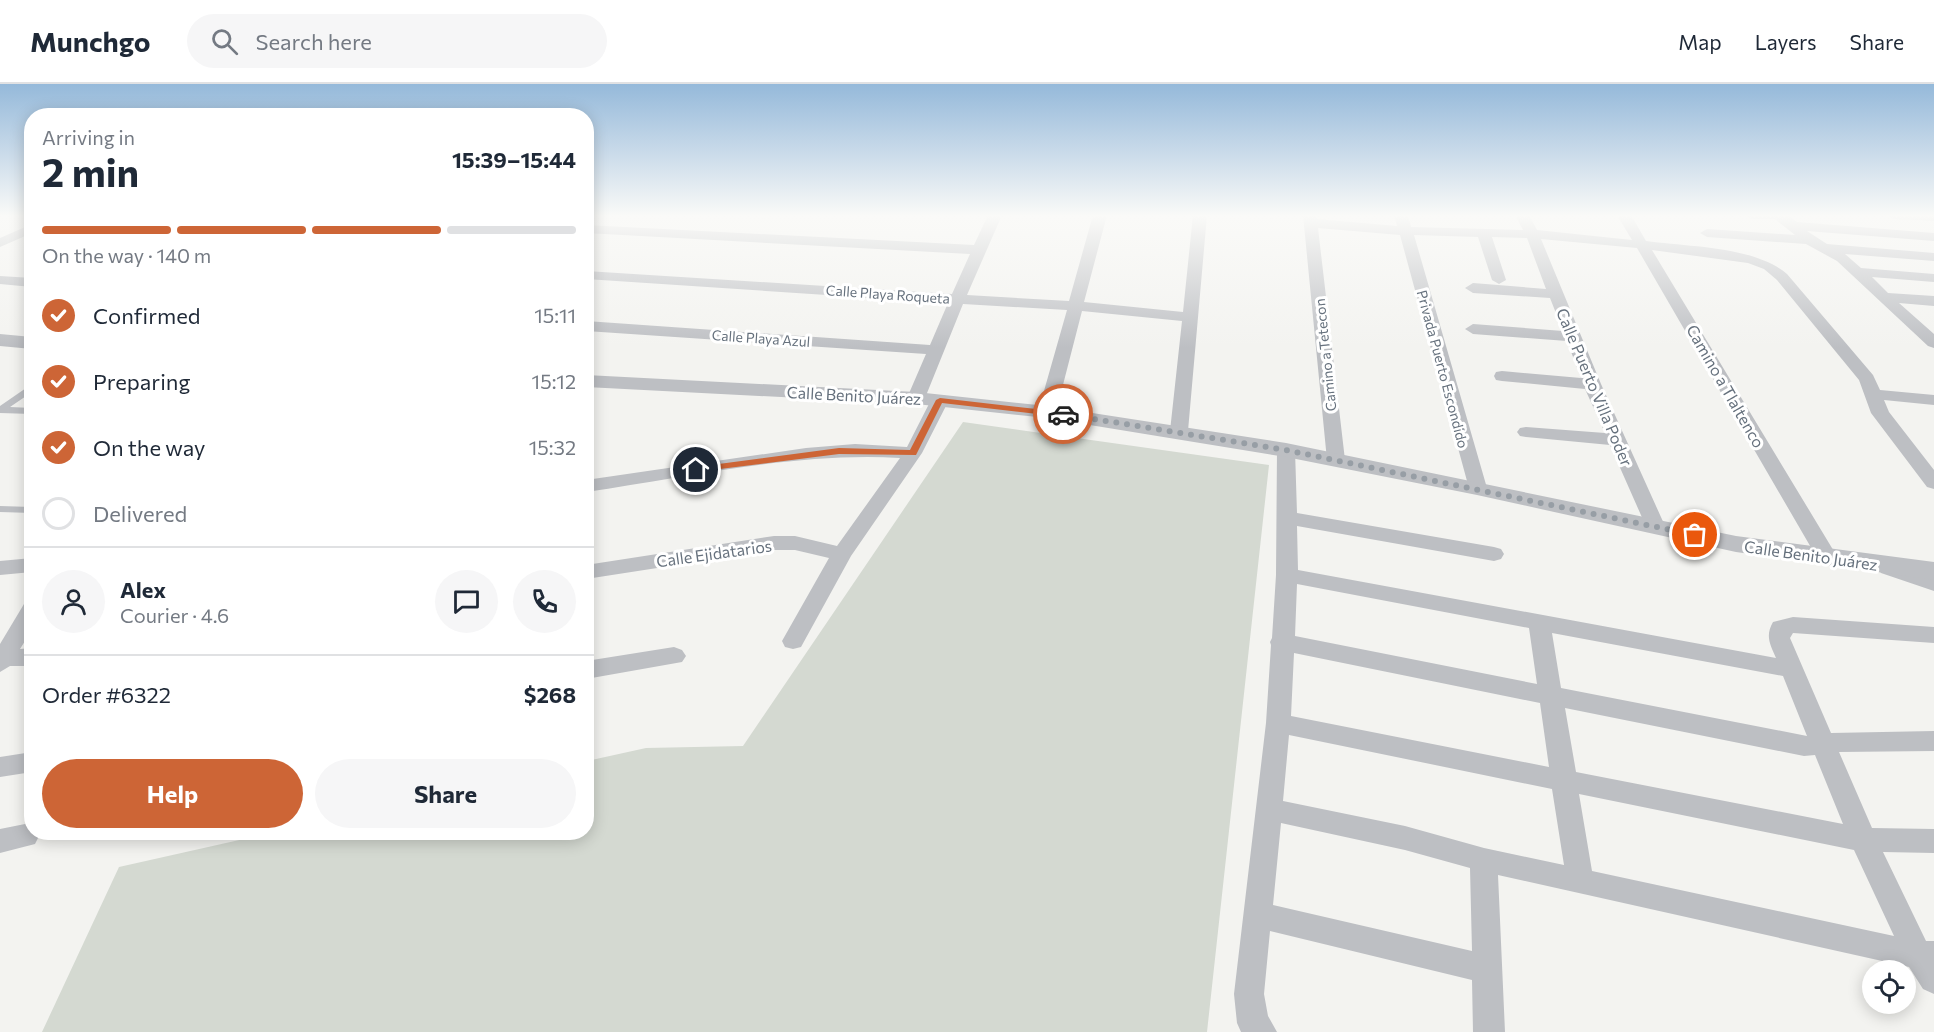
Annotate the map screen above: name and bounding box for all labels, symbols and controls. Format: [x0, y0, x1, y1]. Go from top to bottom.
search box [187, 14, 607, 68]
text: Munchgo [30, 24, 151, 58]
icon: search [208, 25, 241, 58]
text: Search here [256, 28, 372, 55]
text: Map [1678, 29, 1722, 54]
text: Layers [1755, 29, 1817, 54]
text: Share [1850, 29, 1904, 54]
text: Arriving in [42, 125, 135, 149]
text: 15:39–15:44 [452, 146, 576, 173]
text: 2 min [42, 147, 139, 195]
text: On the way · 140 m [42, 243, 211, 267]
street label: Calle Playa Roqueta [825, 281, 951, 307]
street label: Privada Puerto Escondido [1414, 288, 1472, 450]
street label: Camino a Tetecon [1311, 298, 1339, 412]
icon: check [42, 299, 75, 332]
text: Confirmed [93, 302, 200, 329]
text: 15:11 [534, 303, 576, 327]
street label: Calle Puerto Villa Poder [1553, 305, 1637, 469]
street label: Camino a Tlaltenco [1683, 321, 1769, 451]
street label: Calle Playa Azul [711, 326, 811, 350]
icon: check [42, 365, 75, 398]
text: Preparing [93, 368, 190, 395]
text: 15:12 [532, 369, 576, 393]
street label: Calle Benito Juárez [786, 382, 922, 408]
courier [1033, 384, 1093, 444]
icon: car [1047, 398, 1080, 431]
icon: check [42, 431, 75, 464]
text: On the way [93, 434, 205, 461]
text: 15:32 [529, 435, 576, 459]
pin [670, 444, 721, 495]
icon: home [679, 453, 712, 486]
text: Delivered [93, 500, 187, 527]
pin [1669, 509, 1720, 560]
icon: bag [1678, 518, 1711, 551]
street label: Calle Ejidatarios [655, 535, 773, 571]
street label: Calle Benito Juárez [1743, 536, 1879, 574]
button: person [42, 570, 105, 633]
button: chat [435, 570, 498, 633]
button: phone [513, 570, 576, 633]
text: Alex [120, 576, 166, 603]
text: Courier · 4.6 [120, 603, 229, 627]
text: Order #6322 [42, 681, 171, 708]
text: $268 [524, 681, 576, 708]
button: Help [42, 759, 303, 828]
button: Share [315, 759, 576, 828]
map controls [1862, 960, 1916, 1014]
button: locate [1862, 960, 1916, 1014]

